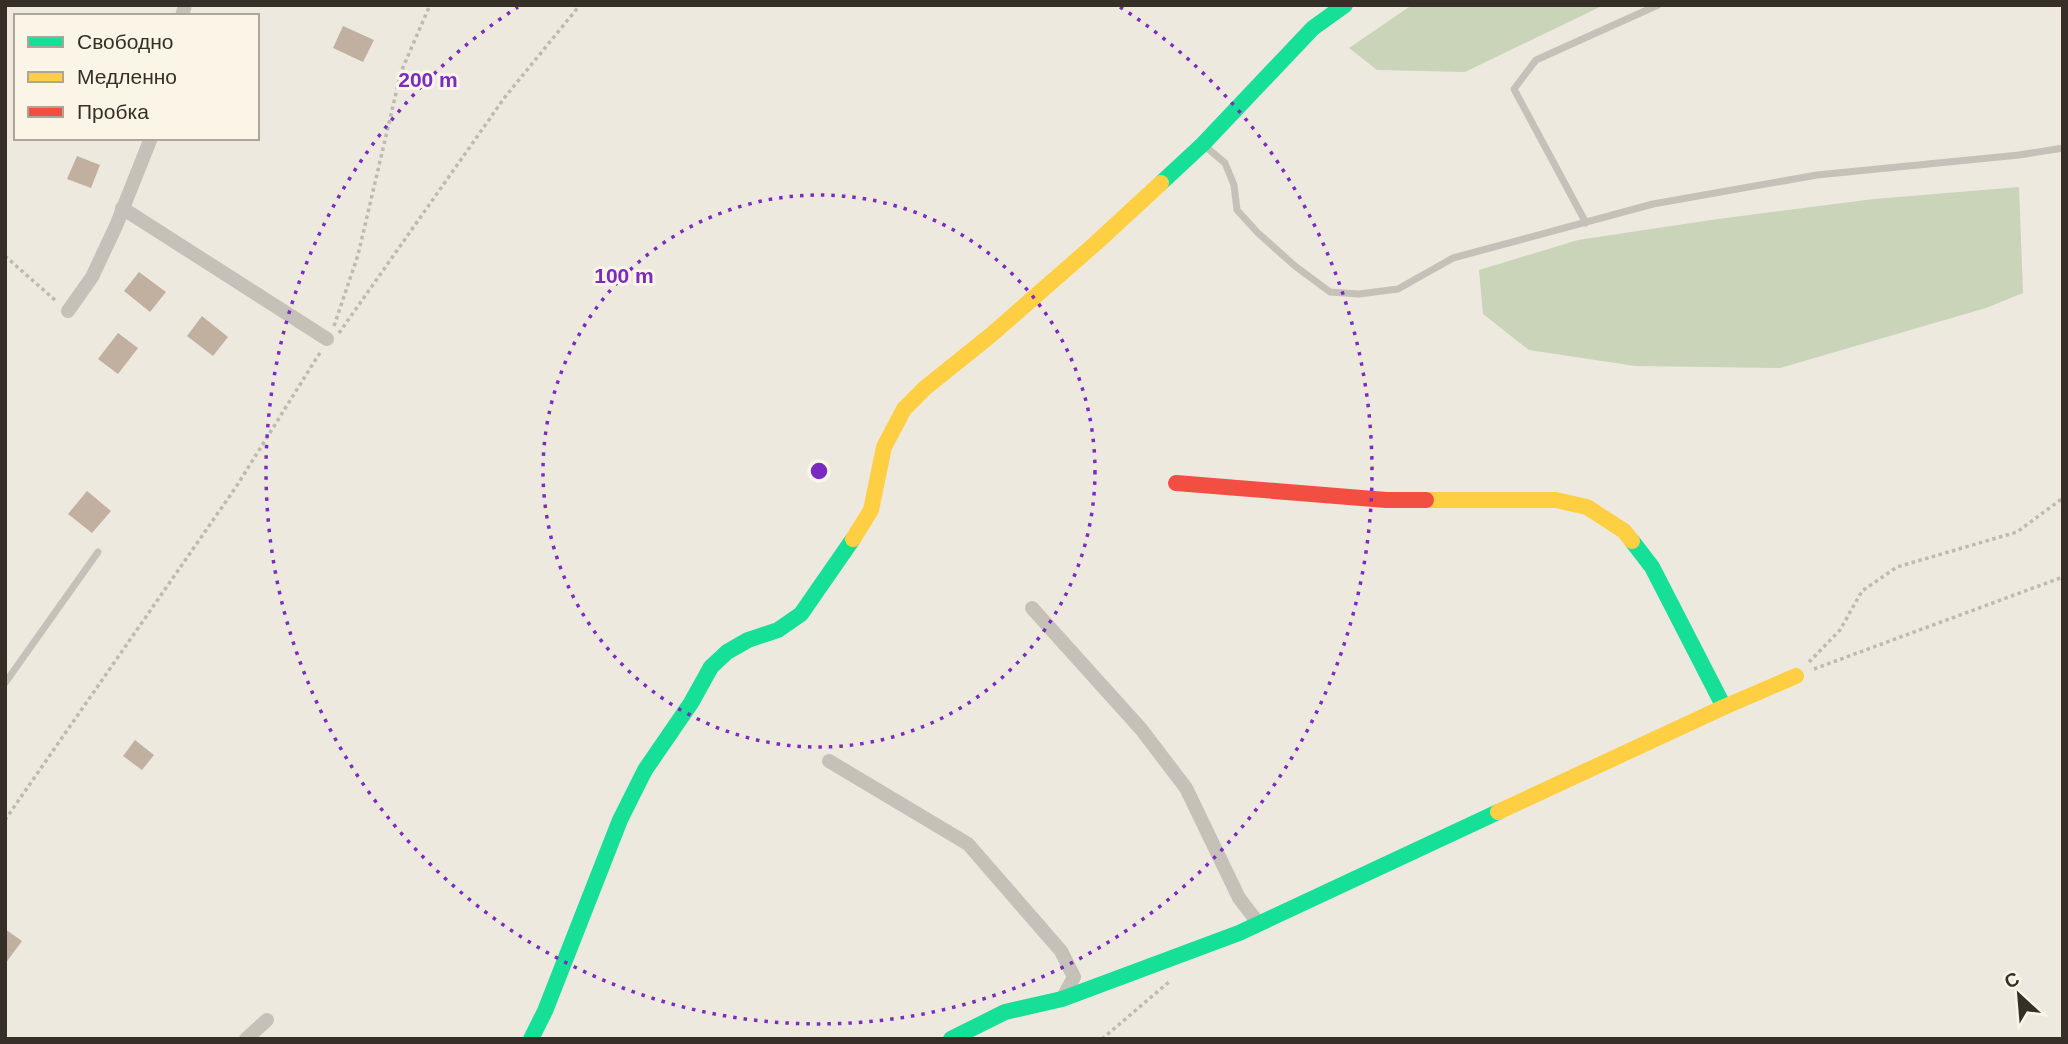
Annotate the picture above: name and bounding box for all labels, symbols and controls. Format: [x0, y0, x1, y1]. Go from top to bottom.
legend [14, 14, 259, 140]
text: Свободно [77, 30, 174, 53]
text: Медленно [77, 65, 177, 88]
text: 200 m [398, 68, 458, 91]
text: Пробка [77, 100, 149, 123]
text: 100 m [594, 264, 654, 287]
centre of rings [807, 459, 831, 483]
north arrow [1984, 960, 2054, 1030]
text: С [2001, 968, 2023, 993]

